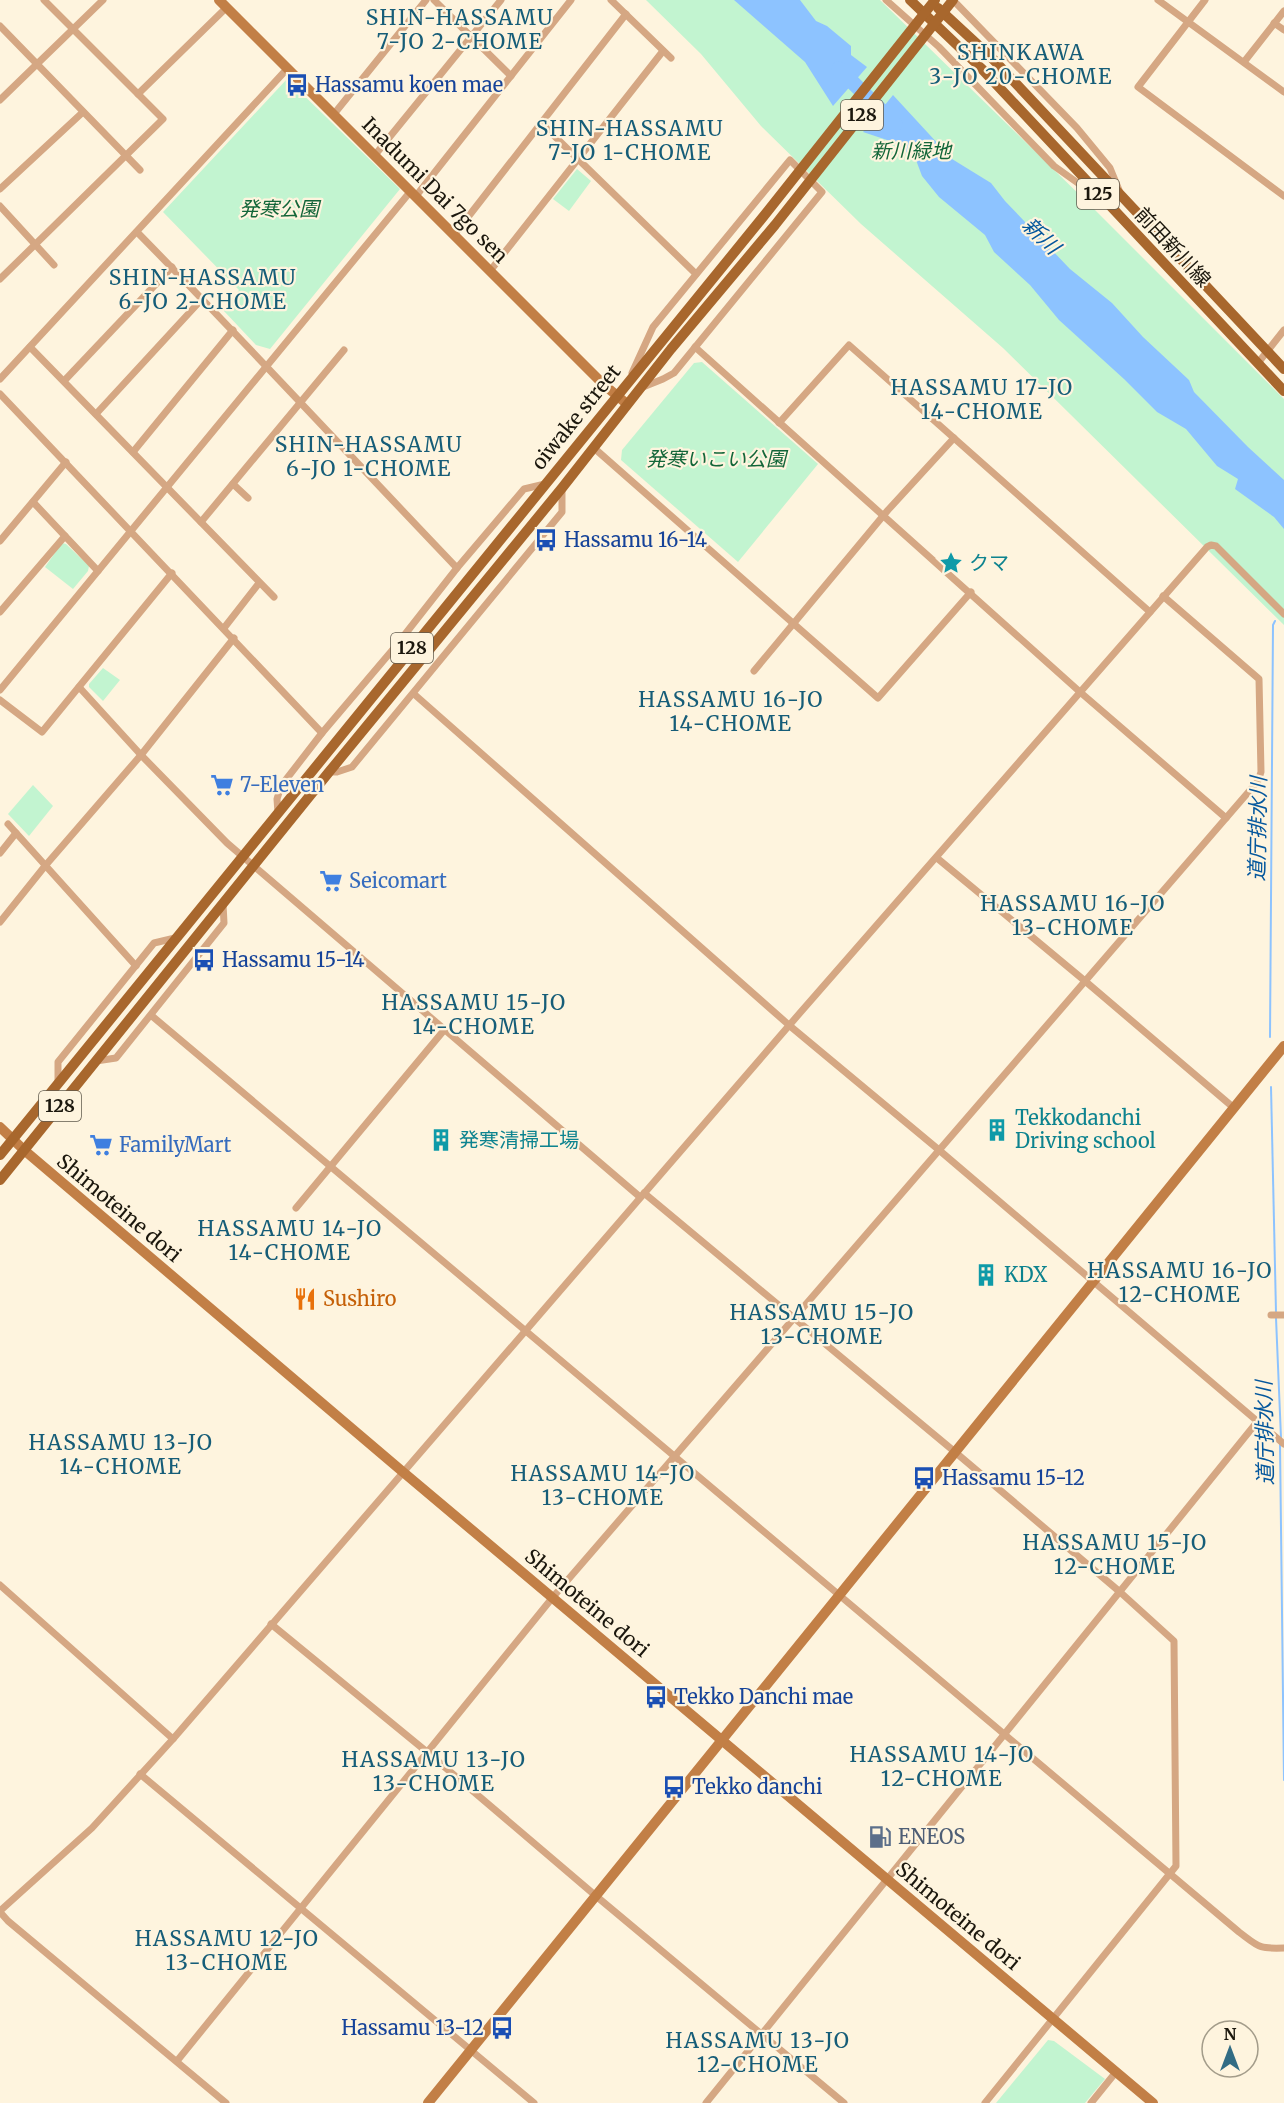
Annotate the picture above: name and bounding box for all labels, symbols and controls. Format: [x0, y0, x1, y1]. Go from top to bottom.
district label: SHIN-HASSAMU 7-JO 2-CHOME [366, 4, 554, 55]
district label: SHINKAWA 3-JO 20-CHOME [929, 39, 1113, 90]
bus stop icon: Hassamu koen mae [284, 72, 310, 98]
place label: Hassamu koen mae [315, 72, 503, 97]
road number: 128 [841, 100, 883, 130]
street label: Inadumi Dai 7go sen [357, 111, 514, 268]
district label: SHIN-HASSAMU 7-JO 1-CHOME [536, 115, 724, 166]
park label: 新川緑地 [871, 138, 953, 163]
road number: 125 [1077, 179, 1119, 209]
park label: 発寒公園 [239, 196, 322, 221]
street label: 前田新川線 [1130, 202, 1217, 292]
water label: 新川 [1017, 211, 1067, 261]
district label: SHIN-HASSAMU 6-JO 2-CHOME [109, 264, 297, 315]
street label: oiwake street [526, 359, 626, 474]
district label: HASSAMU 17-JO 14-CHOME [890, 374, 1074, 425]
district label: SHIN-HASSAMU 6-JO 1-CHOME [275, 431, 463, 482]
park label: 発寒いこい公園 [646, 446, 789, 471]
bus stop icon: Hassamu 16-14 [533, 527, 559, 553]
place label: Hassamu 16-14 [564, 527, 707, 552]
place icon: クマ [938, 550, 964, 576]
place label: クマ [969, 550, 1009, 575]
road number: 128 [391, 633, 433, 663]
district label: HASSAMU 16-JO 14-CHOME [638, 686, 824, 737]
supermarket icon: 7-Eleven [209, 772, 235, 798]
place label: 7-Eleven [240, 772, 324, 797]
water label: 道庁排水川 [1243, 774, 1272, 882]
supermarket icon: Seicomart [318, 868, 344, 894]
place label: Seicomart [349, 868, 447, 893]
district label: HASSAMU 16-JO 13-CHOME [980, 890, 1166, 941]
bus stop icon: Hassamu 15-14 [191, 947, 217, 973]
place label: Hassamu 15-14 [222, 947, 365, 972]
district label: HASSAMU 15-JO 14-CHOME [381, 989, 567, 1040]
road number: 128 [39, 1091, 81, 1121]
place label: Tekkodanchi Driving school [1015, 1105, 1156, 1153]
building icon: Tekkodanchi Driving school [984, 1117, 1010, 1143]
building icon: 発寒清掃工場 [428, 1127, 454, 1153]
place label: 発寒清掃工場 [459, 1127, 579, 1152]
supermarket icon: FamilyMart [88, 1132, 114, 1158]
place label: FamilyMart [119, 1132, 232, 1157]
street label: Shimoteine dori [52, 1148, 187, 1267]
district label: HASSAMU 14-JO 14-CHOME [197, 1215, 383, 1266]
district label: HASSAMU 16-JO 12-CHOME [1087, 1257, 1273, 1308]
building icon: KDX [973, 1262, 999, 1288]
place label: KDX [1004, 1262, 1048, 1287]
restaurant icon: Sushiro [292, 1286, 318, 1312]
place label: Sushiro [323, 1286, 397, 1311]
district label: HASSAMU 15-JO 13-CHOME [729, 1299, 915, 1350]
water label: 道庁排水川 [1250, 1378, 1279, 1486]
district label: HASSAMU 13-JO 14-CHOME [29, 1429, 213, 1480]
district label: HASSAMU 14-JO 13-CHOME [510, 1460, 696, 1511]
bus stop icon: Hassamu 15-12 [911, 1465, 937, 1491]
place label: Hassamu 15-12 [942, 1465, 1085, 1490]
district label: HASSAMU 15-JO 12-CHOME [1022, 1529, 1208, 1580]
street label: Shimoteine dori [520, 1543, 655, 1662]
bus stop icon: Tekko Danchi mae [643, 1684, 669, 1710]
place label: Tekko Danchi mae [674, 1684, 853, 1709]
district label: HASSAMU 14-JO 12-CHOME [849, 1741, 1035, 1792]
district label: HASSAMU 13-JO 13-CHOME [342, 1746, 526, 1797]
bus stop icon: Tekko danchi [661, 1774, 687, 1800]
place label: Tekko danchi [692, 1774, 823, 1799]
fuel station icon: ENEOS [867, 1824, 893, 1850]
place label: ENEOS [898, 1824, 965, 1849]
street label: Shimoteine dori [891, 1856, 1026, 1975]
district label: HASSAMU 12-JO 13-CHOME [135, 1925, 319, 1976]
place label: Hassamu 13-12 [341, 2015, 484, 2040]
bus stop icon: Hassamu 13-12 [489, 2015, 515, 2041]
north arrow [1200, 2019, 1260, 2079]
text: N [1224, 2024, 1237, 2044]
district label: HASSAMU 13-JO 12-CHOME [666, 2027, 850, 2078]

